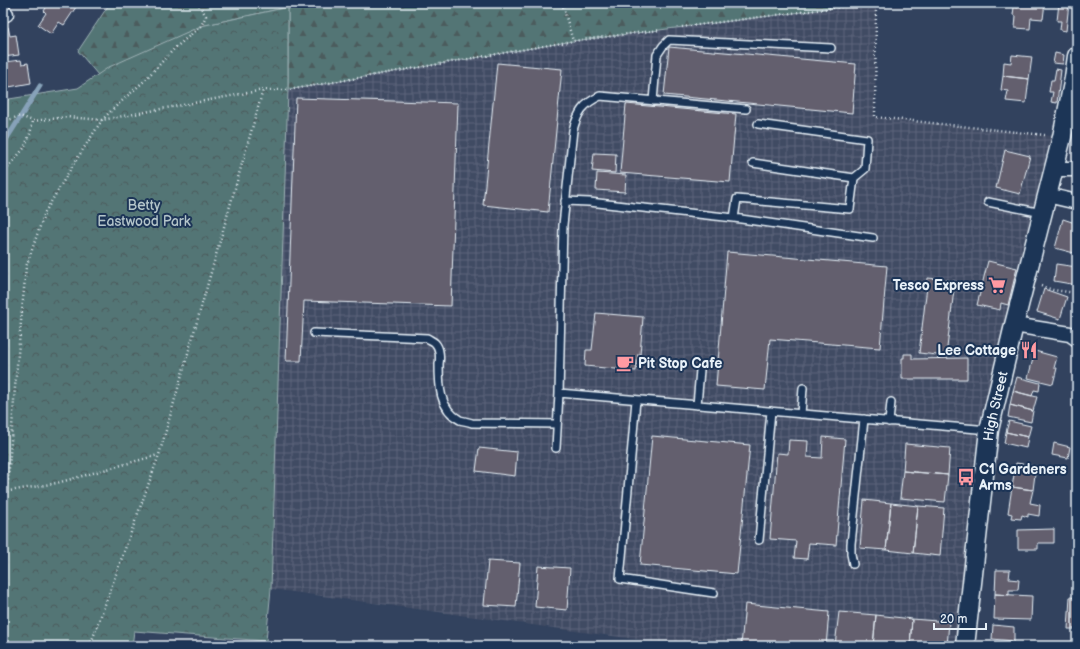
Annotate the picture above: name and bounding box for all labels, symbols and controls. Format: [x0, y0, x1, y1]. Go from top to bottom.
park label: Betty Eastwood Park [97, 197, 191, 230]
supermarket icon: Tesco Express [987, 275, 1007, 295]
place label: Tesco Express [893, 277, 984, 294]
restaurant icon: Lee Cottage [1019, 340, 1039, 360]
place label: Lee Cottage [937, 342, 1016, 359]
cafe icon: Pit Stop Cafe [615, 353, 635, 373]
place label: Pit Stop Cafe [638, 355, 722, 372]
street label: High Street [980, 369, 1012, 442]
place label: C1 Gardeners Arms [978, 461, 1067, 494]
bus stop icon: C1 Gardeners Arms [956, 467, 976, 487]
scale bar [934, 605, 986, 631]
text: 20 m [940, 612, 967, 627]

